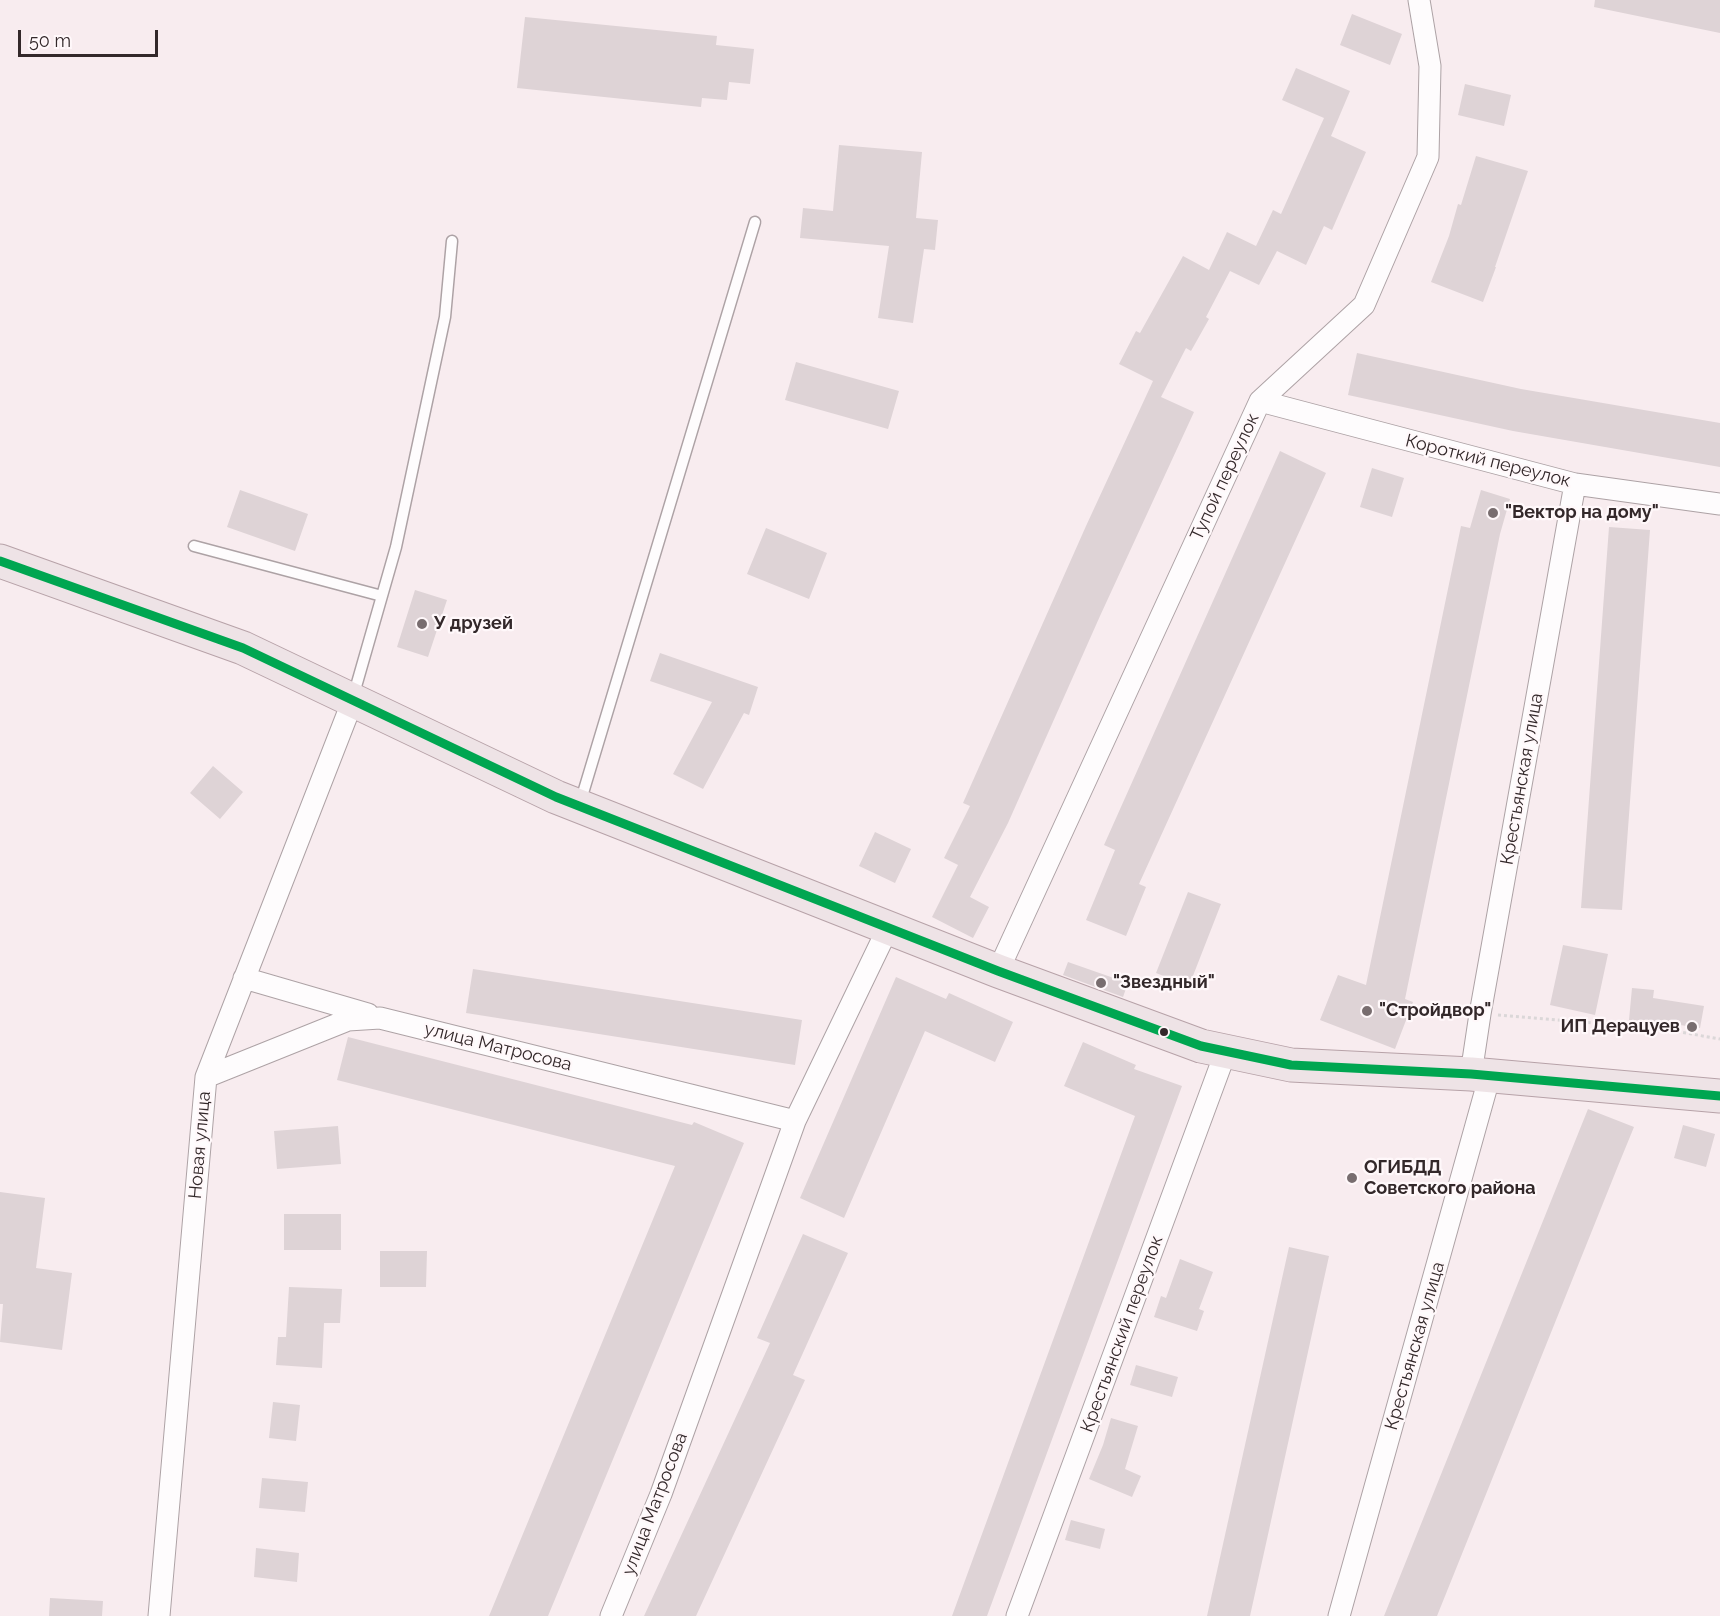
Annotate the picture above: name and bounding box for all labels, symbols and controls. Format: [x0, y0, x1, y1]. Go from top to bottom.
scale bar [21, 18, 160, 56]
text: 50 m [29, 30, 71, 51]
street label: Тупой переулок [1186, 410, 1264, 544]
street label: Короткий переулок [1403, 430, 1573, 492]
place label: "Вектор на дому" [1505, 502, 1659, 524]
marker: "Вектор на дому" [1486, 506, 1500, 520]
place label: У друзей [434, 613, 513, 635]
marker: У друзей [415, 617, 429, 631]
street label: Крестьянская улица [1496, 691, 1548, 867]
place label: "Звездный" [1113, 972, 1215, 994]
marker: "Звездный" [1094, 976, 1108, 990]
place label: "Стройдвор" [1379, 1000, 1491, 1022]
marker: "Стройдвор" [1360, 1004, 1374, 1018]
place label: ИП Дерацуев [1560, 1016, 1680, 1038]
street label: улица Матросова [422, 1018, 574, 1076]
marker: ИП Дерацуев [1685, 1020, 1699, 1034]
unlabelled marker [1158, 1026, 1170, 1038]
street label: Новая улица [185, 1090, 215, 1200]
place label: ОГИБДД Советского района [1364, 1157, 1536, 1200]
marker: ОГИБДД Советского района [1345, 1171, 1359, 1185]
street label: Крестьянский переулок [1076, 1233, 1168, 1435]
street label: Крестьянская улица [1381, 1259, 1449, 1433]
street label: улица Матросова [618, 1430, 692, 1578]

